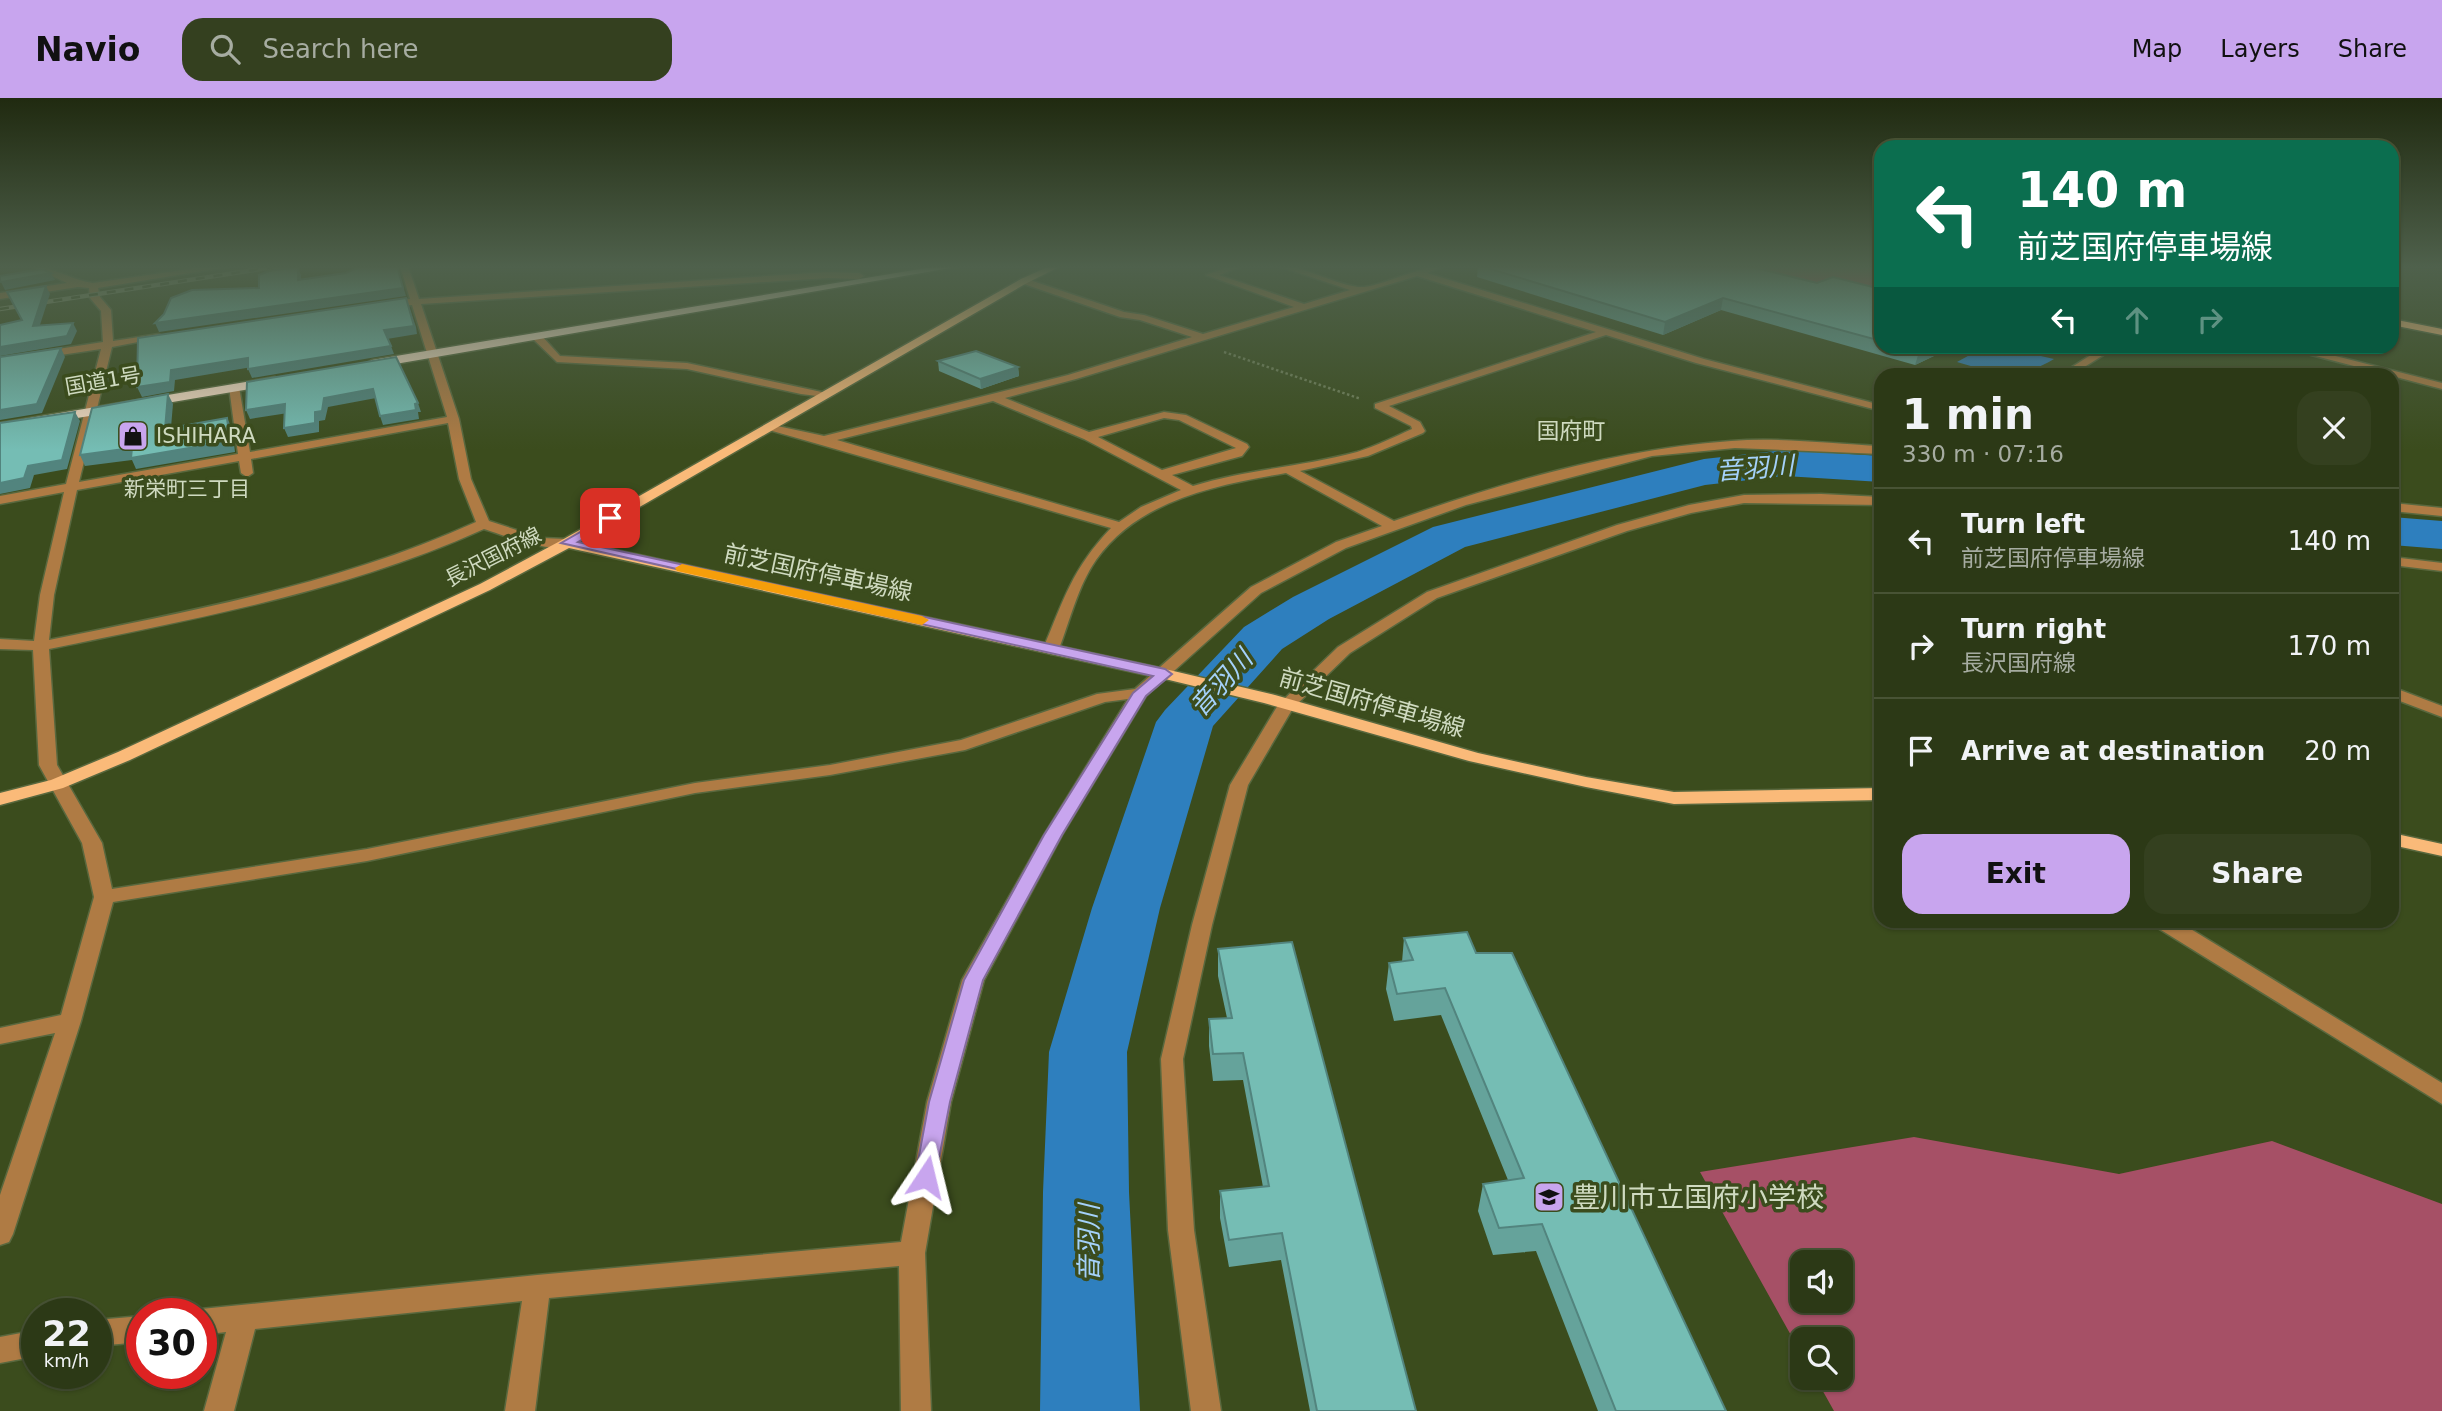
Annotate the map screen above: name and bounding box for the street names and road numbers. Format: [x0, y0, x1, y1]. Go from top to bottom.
street label: 国道1号 [63, 363, 143, 399]
street label: 長沢国府線 [441, 522, 545, 592]
street label: 前芝国府停車場線 [721, 539, 915, 607]
street label: 前芝国府停車場線 [1276, 663, 1468, 743]

